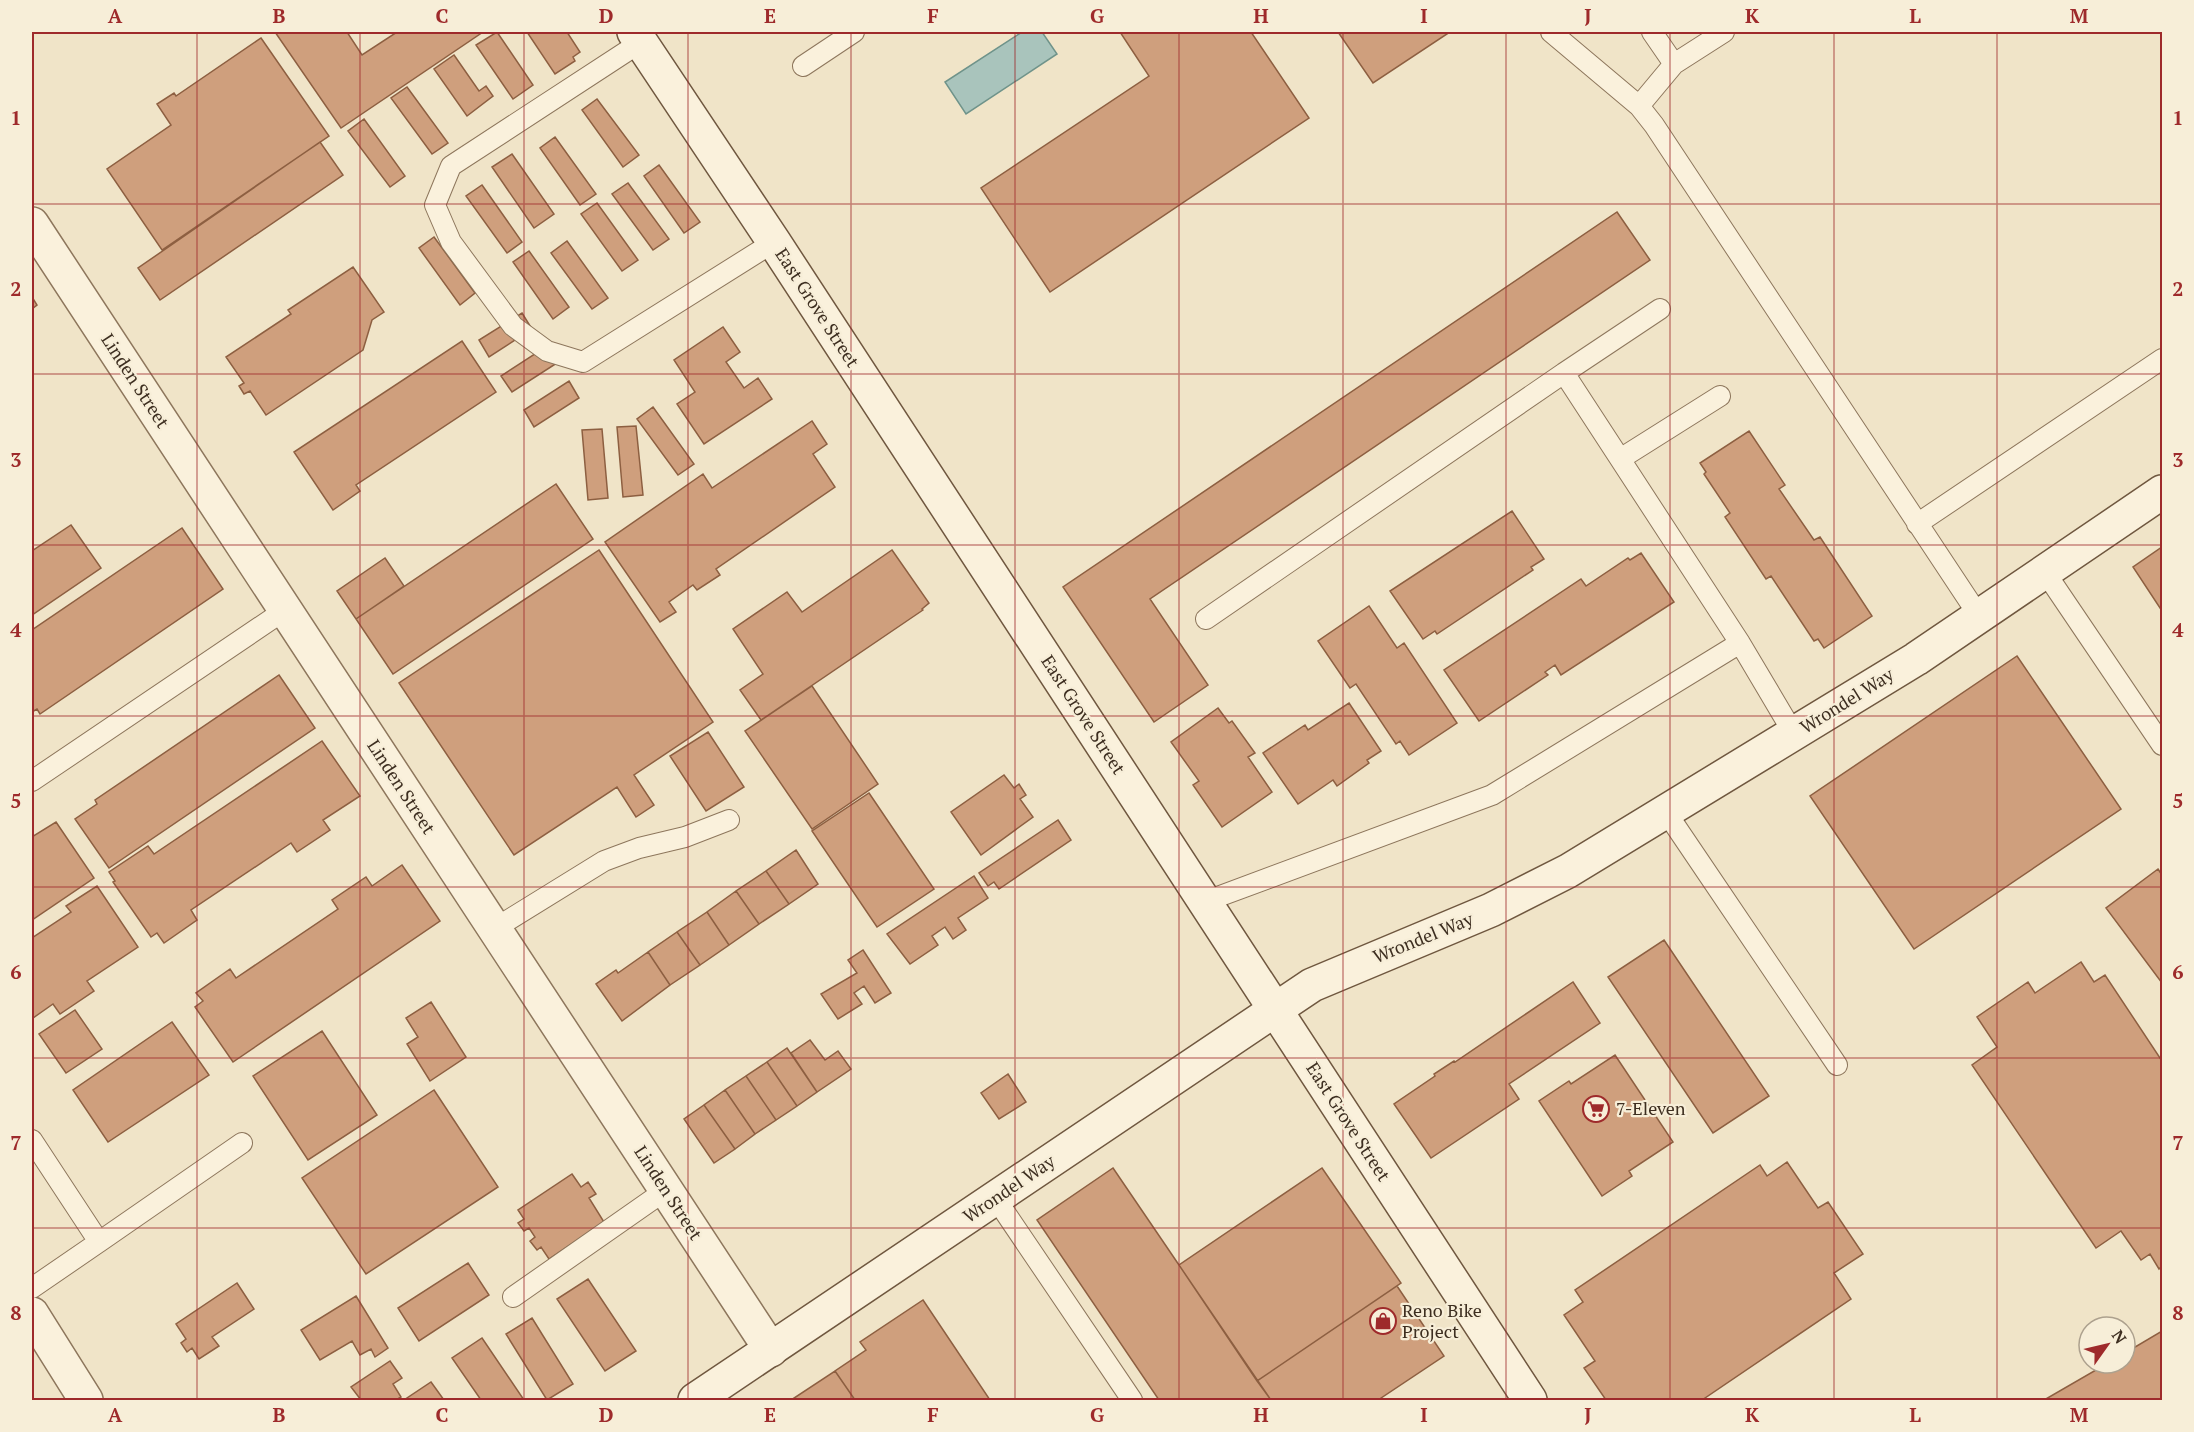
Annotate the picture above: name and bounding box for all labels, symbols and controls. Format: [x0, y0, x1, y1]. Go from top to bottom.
text: A [108, 2, 123, 29]
text: B [273, 2, 286, 29]
text: C [435, 2, 449, 29]
text: D [599, 2, 613, 29]
text: E [764, 2, 776, 29]
text: F [927, 2, 939, 29]
text: G [1090, 2, 1104, 29]
text: H [1253, 2, 1269, 29]
text: I [1420, 2, 1428, 29]
text: J [1584, 2, 1592, 29]
text: K [1745, 2, 1760, 29]
text: L [1909, 2, 1921, 29]
text: M [2070, 2, 2089, 29]
text: 1 [10, 104, 22, 131]
text: 1 [2172, 104, 2184, 131]
street label: East Grove Street [770, 243, 866, 372]
text: 2 [10, 275, 22, 302]
text: 2 [2172, 275, 2184, 302]
street label: Linden Street [96, 329, 176, 433]
text: 3 [10, 446, 22, 473]
text: 3 [2172, 446, 2184, 473]
text: 4 [10, 616, 22, 643]
text: 4 [2172, 616, 2184, 643]
street label: East Grove Street [1036, 650, 1132, 779]
street label: Wrondel Way [1795, 661, 1898, 738]
street label: Linden Street [362, 735, 442, 839]
text: 5 [10, 787, 22, 814]
text: 5 [2172, 787, 2184, 814]
street label: Wrondel Way [1369, 906, 1477, 968]
text: 6 [10, 958, 22, 985]
text: 6 [2172, 958, 2184, 985]
street label: East Grove Street [1301, 1057, 1397, 1186]
supermarket icon: 7-Eleven [1581, 1094, 1611, 1124]
place label: 7-Eleven [1616, 1096, 1686, 1120]
text: 7 [10, 1129, 22, 1156]
text: 7 [2172, 1129, 2184, 1156]
street label: Linden Street [629, 1141, 709, 1245]
street label: Wrondel Way [958, 1148, 1060, 1228]
place label: Reno Bike Project [1402, 1298, 1482, 1343]
text: 8 [10, 1299, 22, 1326]
text: 8 [2172, 1299, 2184, 1326]
shop icon: Reno Bike Project [1368, 1306, 1398, 1336]
north arrow [2077, 1315, 2137, 1375]
text: N [2107, 1325, 2132, 1348]
text: A [108, 1401, 123, 1428]
text: B [273, 1401, 286, 1428]
text: C [435, 1401, 449, 1428]
text: D [599, 1401, 613, 1428]
text: E [764, 1401, 776, 1428]
text: F [927, 1401, 939, 1428]
text: G [1090, 1401, 1104, 1428]
text: H [1253, 1401, 1269, 1428]
text: I [1420, 1401, 1428, 1428]
text: J [1584, 1401, 1592, 1428]
text: K [1745, 1401, 1760, 1428]
text: L [1909, 1401, 1921, 1428]
text: M [2070, 1401, 2089, 1428]

